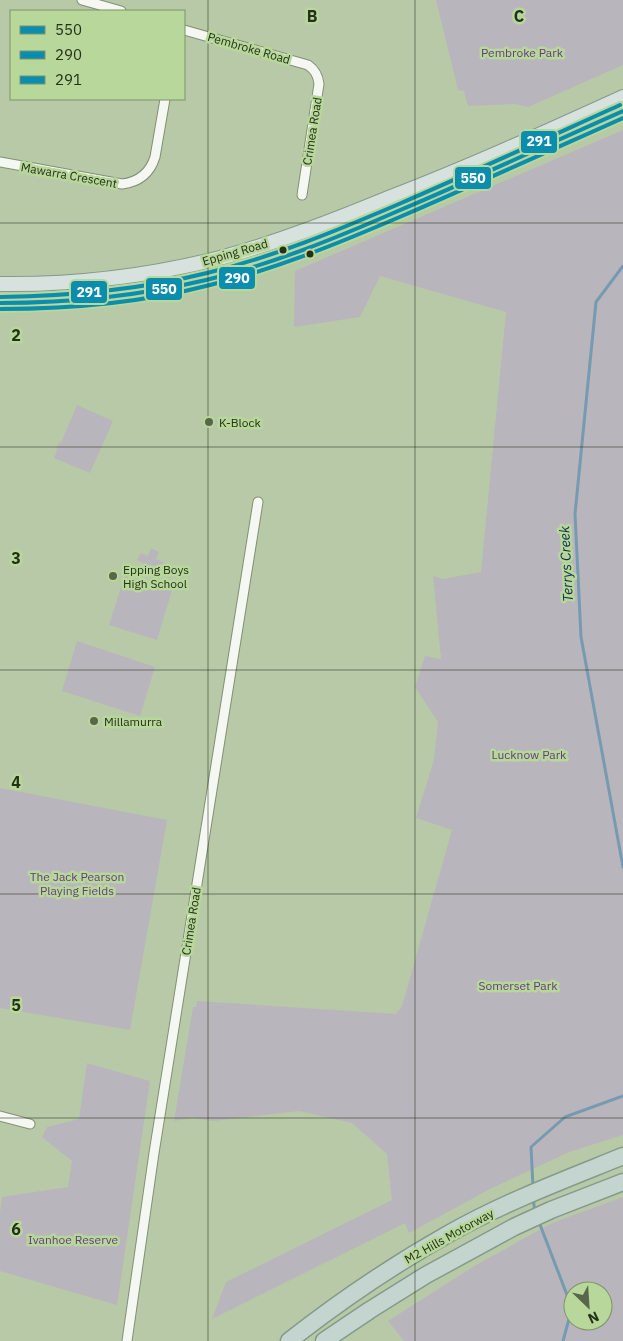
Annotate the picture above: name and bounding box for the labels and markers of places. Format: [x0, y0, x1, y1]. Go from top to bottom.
unlabelled marker [278, 245, 288, 255]
unlabelled marker [305, 249, 315, 259]
place label: K-Block [219, 415, 262, 430]
marker: K-Block [203, 416, 215, 428]
place label: Epping Boys High School [123, 562, 189, 591]
marker: Epping Boys High School [107, 570, 119, 582]
place label: Millamurra [104, 714, 163, 729]
marker: Millamurra [88, 715, 100, 727]

